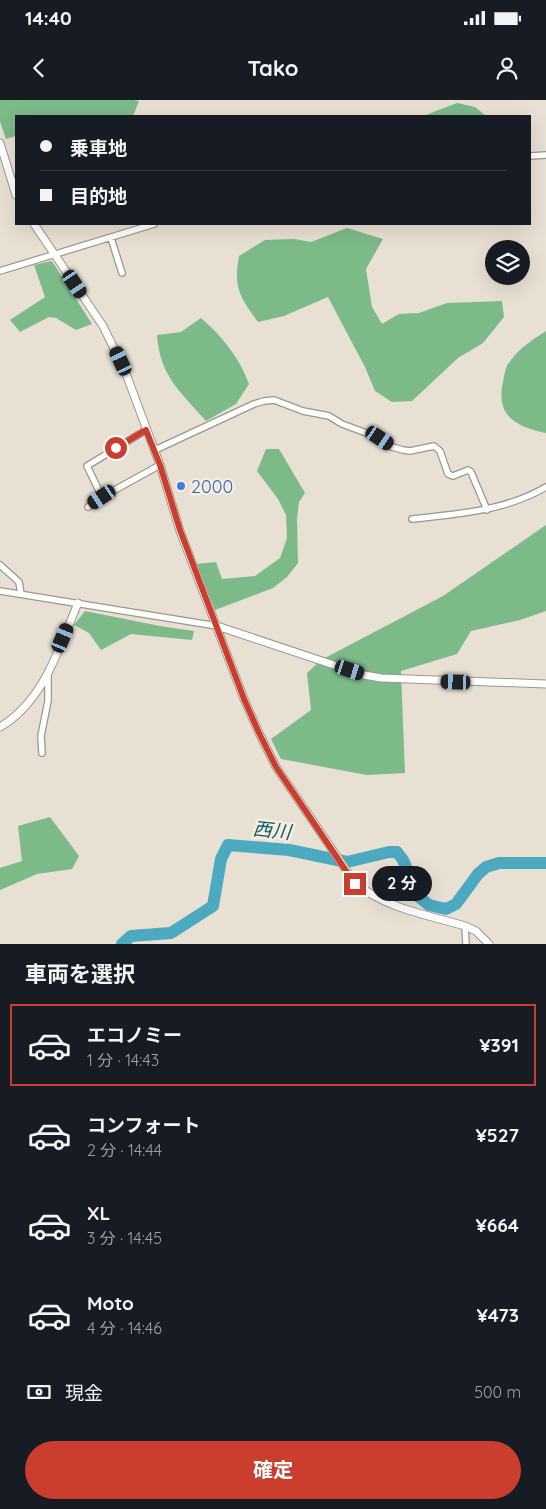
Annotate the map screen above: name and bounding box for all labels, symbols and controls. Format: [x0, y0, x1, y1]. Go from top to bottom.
text: 14:40 [25, 6, 72, 30]
icon: back [25, 54, 53, 82]
text: Tako [247, 54, 299, 82]
icon: person [493, 54, 521, 82]
text: 乗車地 [70, 136, 127, 160]
text: 目的地 [70, 184, 127, 208]
map controls [485, 240, 530, 285]
button: layers [485, 240, 530, 285]
car [60, 267, 89, 301]
car [107, 344, 134, 378]
car [363, 423, 396, 453]
route start [105, 437, 127, 459]
place label: 2000 [191, 475, 233, 498]
marker: 2000 [175, 480, 187, 492]
car [85, 482, 118, 512]
car [50, 621, 75, 655]
car [333, 658, 366, 682]
car [440, 674, 471, 690]
water label: 西川 [252, 816, 294, 844]
callout: 2 分 [372, 866, 432, 902]
route end [344, 873, 366, 895]
text: 2 分 [387, 873, 417, 893]
text: 車両を選択 [25, 960, 135, 988]
icon: car [27, 1023, 72, 1068]
text: エコノミー [87, 1023, 182, 1047]
text: ¥391 [479, 1033, 519, 1057]
text: 1 分 · 14:43 [87, 1050, 159, 1070]
icon: car [27, 1113, 72, 1158]
text: コンフォート [87, 1113, 200, 1137]
text: ¥527 [475, 1123, 519, 1147]
text: 2 分 · 14:44 [87, 1140, 162, 1160]
text: XL [87, 1201, 110, 1225]
icon: car [27, 1203, 72, 1248]
text: ¥664 [475, 1213, 519, 1237]
text: 3 分 · 14:45 [87, 1228, 162, 1248]
text: Moto [87, 1291, 134, 1315]
icon: car [27, 1293, 72, 1338]
text: ¥473 [476, 1303, 519, 1327]
text: 4 分 · 14:46 [87, 1318, 162, 1338]
icon: cash [25, 1378, 53, 1406]
text: 現金 [65, 1381, 103, 1405]
text: 500 m [474, 1382, 521, 1402]
button: 確定 [25, 1441, 521, 1499]

